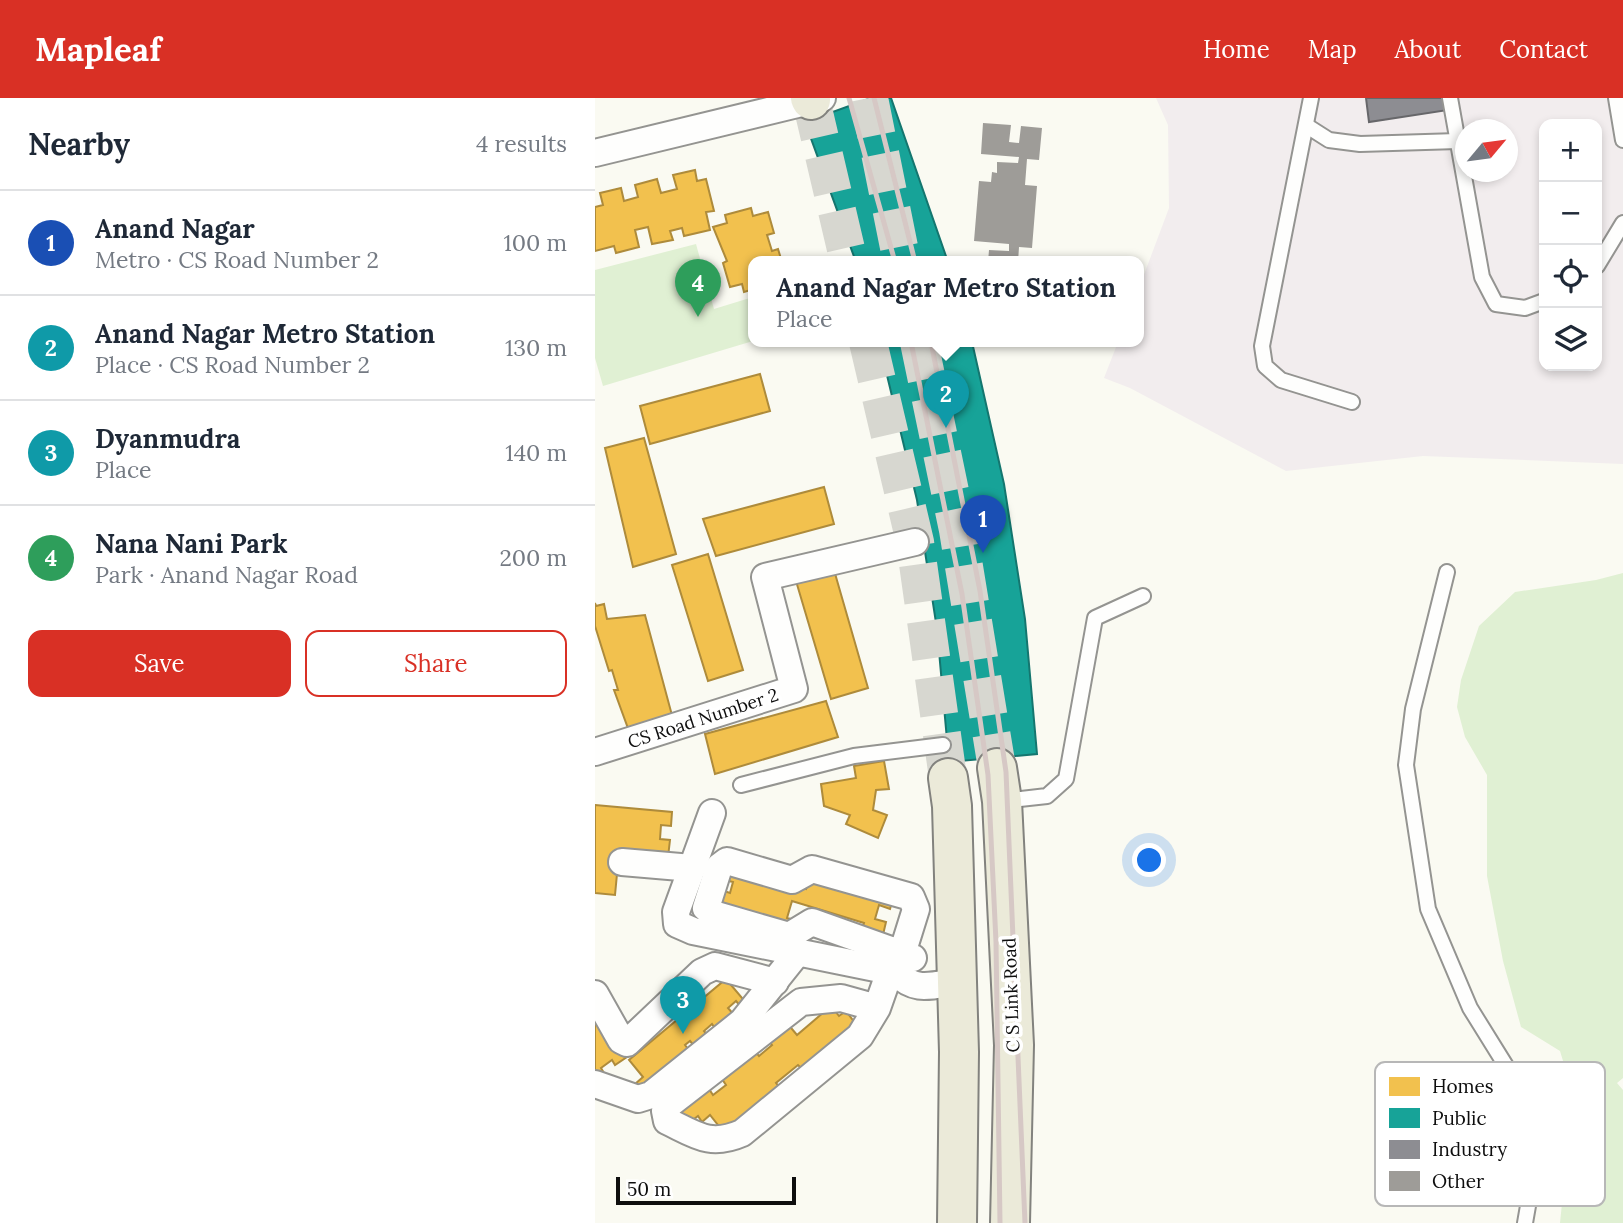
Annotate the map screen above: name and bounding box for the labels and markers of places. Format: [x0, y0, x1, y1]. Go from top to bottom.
pin: 4 [675, 259, 721, 317]
pin: 2 [923, 370, 969, 428]
pin: 1 [960, 495, 1006, 553]
pin: 3 [660, 976, 706, 1034]

